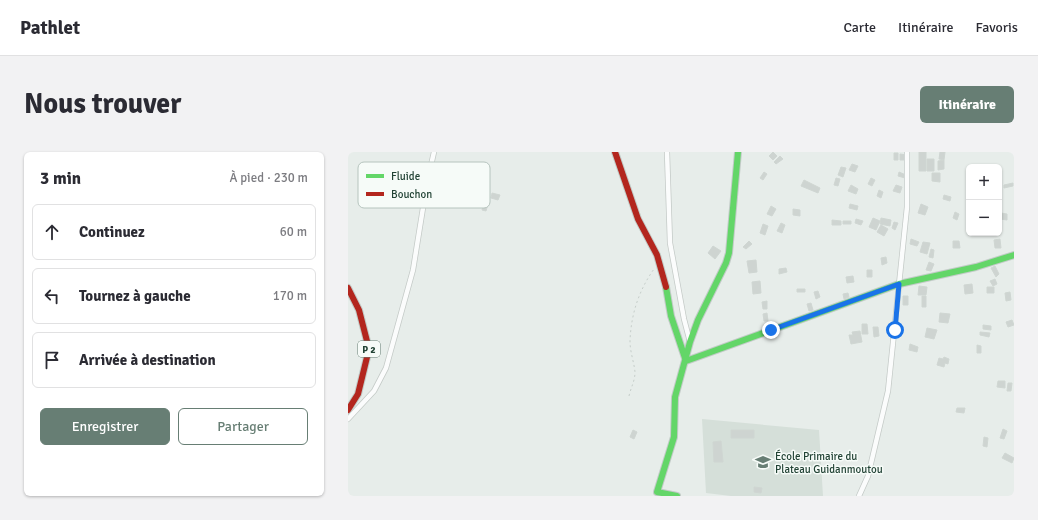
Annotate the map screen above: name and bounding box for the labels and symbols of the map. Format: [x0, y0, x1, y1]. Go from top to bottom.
legend [358, 162, 490, 208]
text: Fluide [391, 170, 420, 183]
text: Bouchon [391, 188, 432, 201]
route end [762, 321, 780, 339]
route start [886, 321, 904, 339]
road number: P 2 [358, 341, 380, 357]
place label: École Primaire du Plateau Guidanmoutou [775, 449, 883, 476]
school or university icon: École Primaire du Plateau Guidanmoutou [754, 453, 772, 471]

